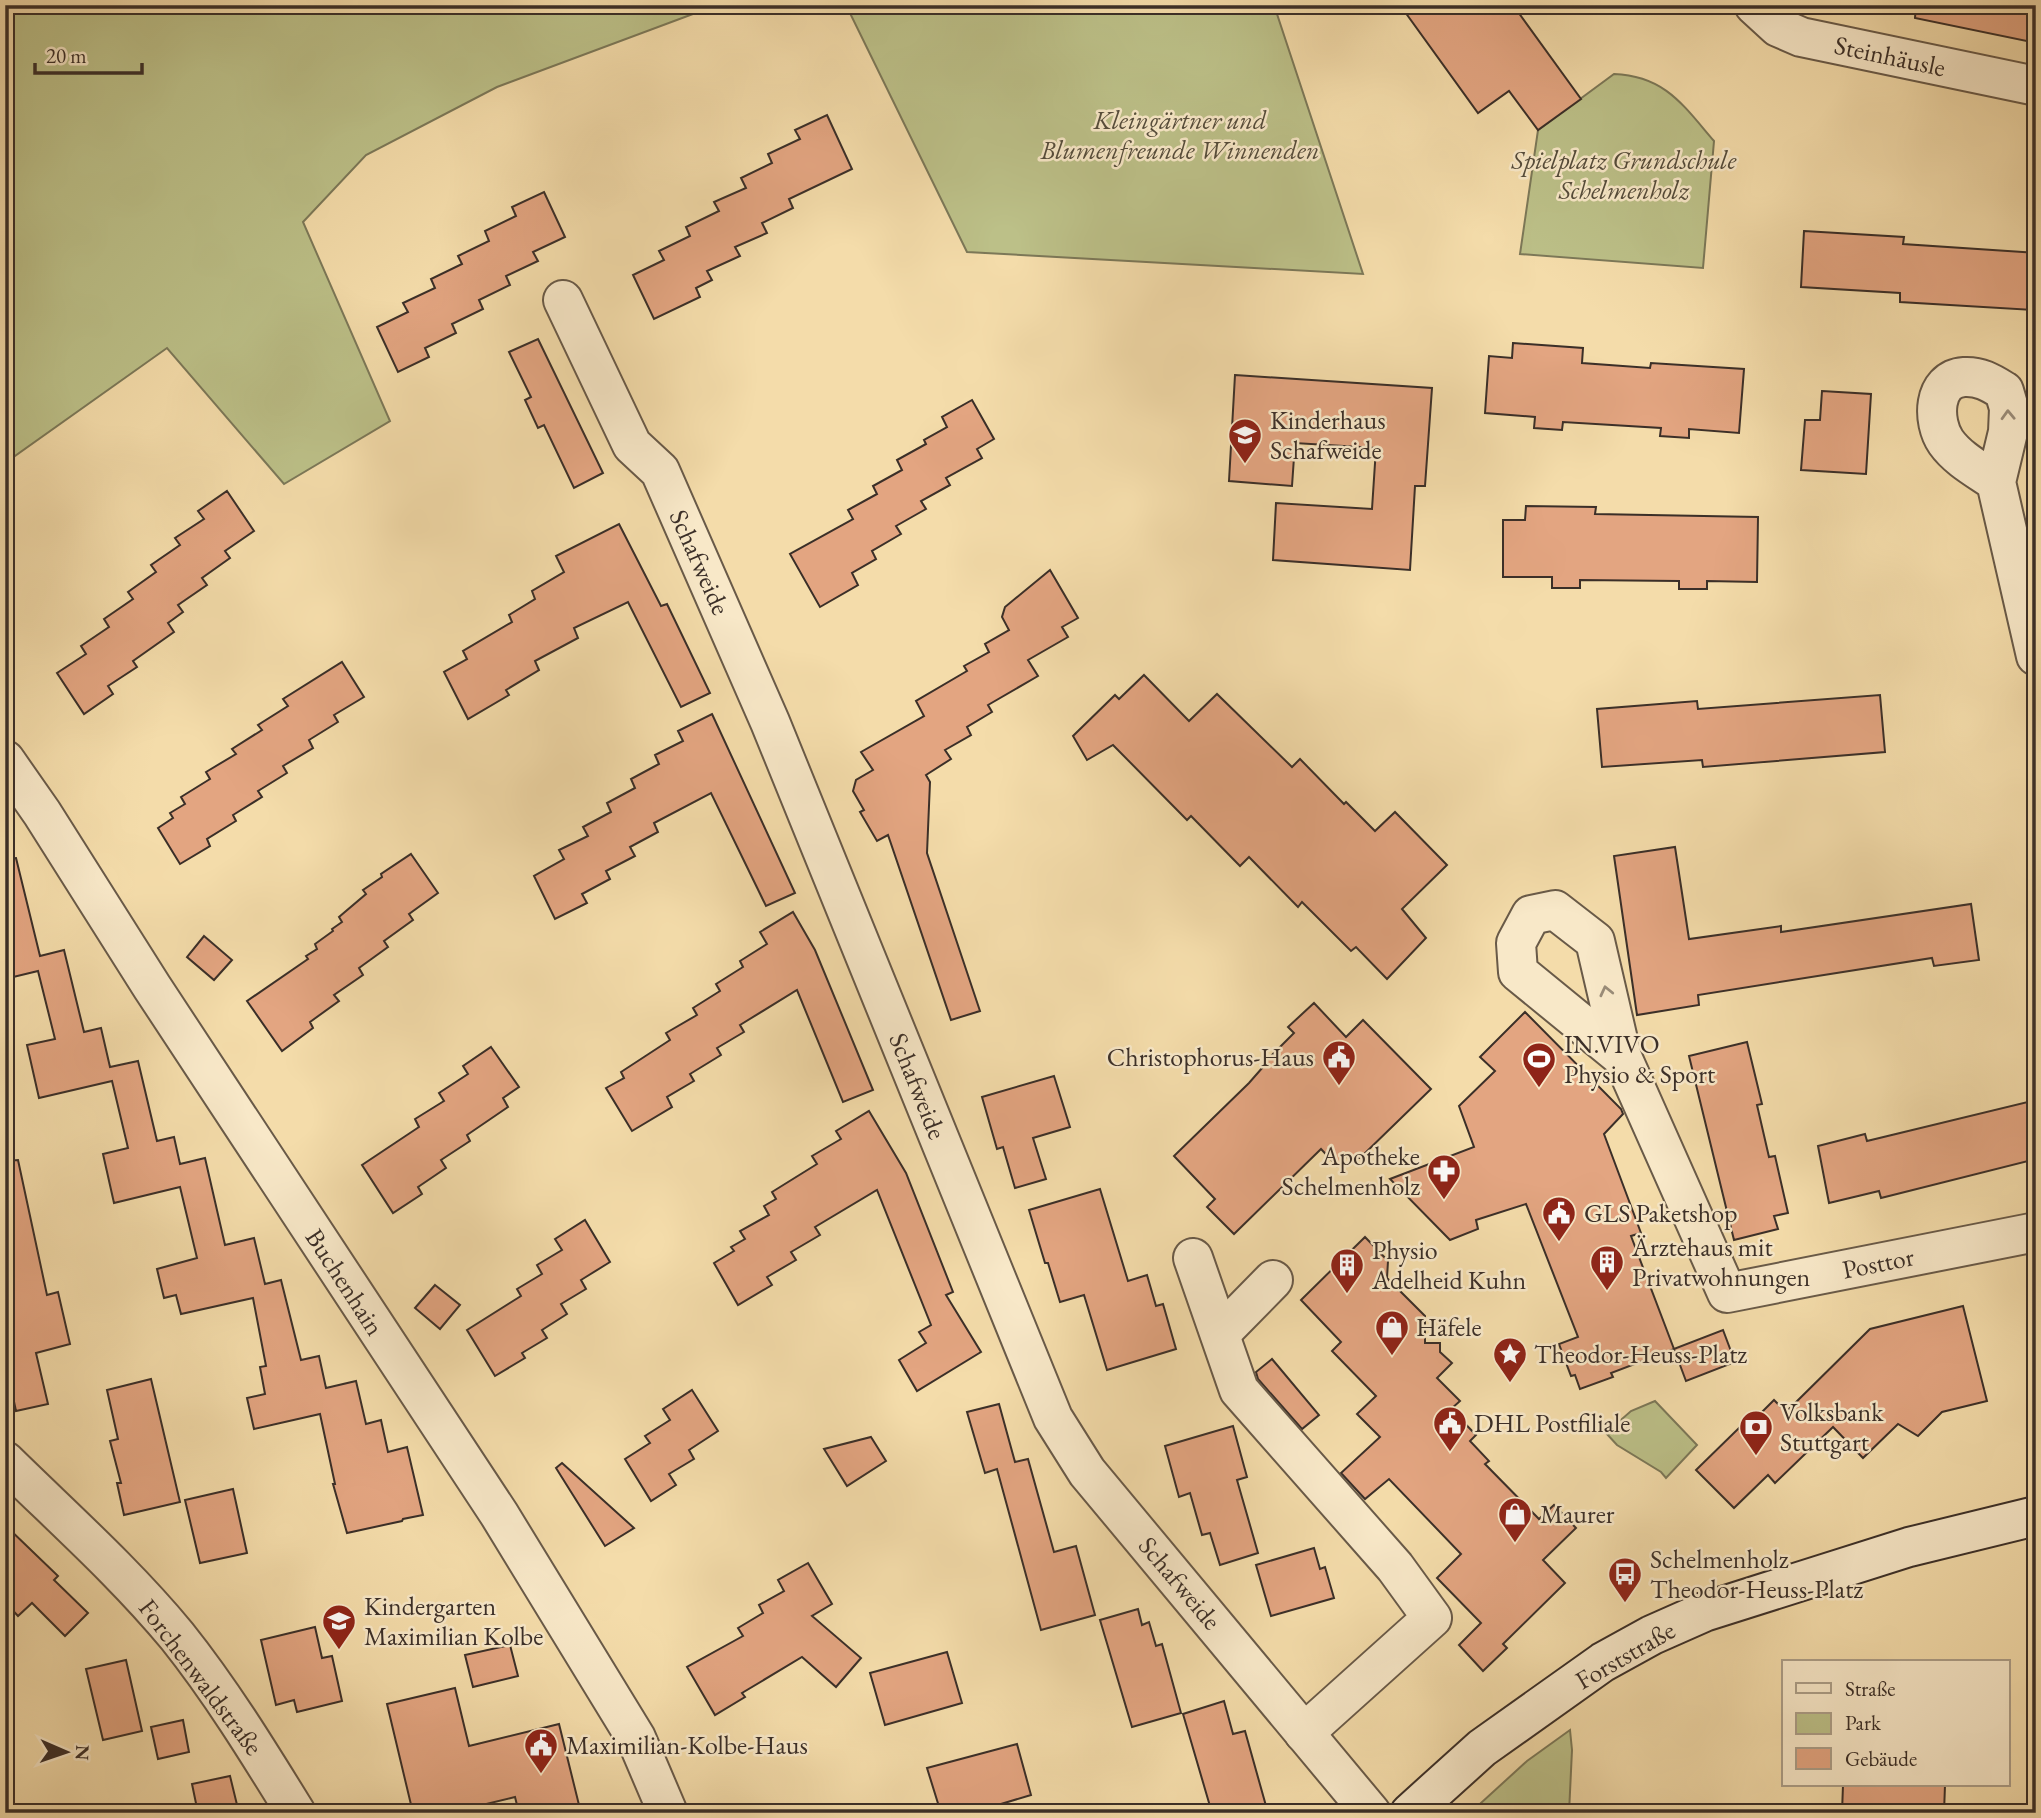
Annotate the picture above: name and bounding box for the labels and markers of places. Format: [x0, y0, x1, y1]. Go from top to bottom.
place label: Kinderhaus Schafweide [1270, 403, 1386, 467]
school or university icon: Kinderhaus Schafweide [1226, 416, 1264, 465]
place label: IN.VIVO Physio & Sport [1564, 1027, 1715, 1091]
public building icon: Christophorus-Haus [1320, 1038, 1358, 1087]
place label: Christophorus-Haus [1107, 1040, 1314, 1074]
sports icon: IN.VIVO Physio & Sport [1520, 1040, 1558, 1089]
place label: Apotheke Schelmenholz [1282, 1139, 1420, 1203]
pharmacy icon: Apotheke Schelmenholz [1425, 1152, 1463, 1201]
public building icon: GLS Paketshop [1540, 1194, 1578, 1243]
place label: GLS Paketshop [1584, 1196, 1738, 1230]
place label: Ärztehaus mit Privatwohnungen [1631, 1230, 1811, 1294]
place label: Physio Adelheid Kuhn [1371, 1233, 1527, 1297]
building icon: Ärztehaus mit Privatwohnungen [1588, 1243, 1626, 1292]
building icon: Physio Adelheid Kuhn [1328, 1246, 1366, 1295]
shop icon: Häfele [1373, 1308, 1411, 1357]
place label: Häfele [1416, 1310, 1482, 1344]
place icon: Theodor-Heuss-Platz [1491, 1335, 1529, 1384]
place label: Theodor-Heuss-Platz [1534, 1337, 1747, 1371]
place label: Volksbank Stuttgart [1780, 1395, 1884, 1459]
public building icon: DHL Postfiliale [1431, 1404, 1469, 1453]
place label: DHL Postfiliale [1474, 1406, 1630, 1440]
bank icon: Volksbank Stuttgart [1737, 1408, 1775, 1457]
shop icon: Maurer [1496, 1495, 1534, 1544]
place label: Maurer [1540, 1497, 1615, 1531]
place label: Schelmenholz Theodor-Heuss-Platz [1650, 1542, 1863, 1606]
bus stop icon: Schelmenholz Theodor-Heuss-Platz [1606, 1555, 1644, 1604]
place label: Kindergarten Maximilian Kolbe [364, 1589, 543, 1653]
school or university icon: Kindergarten Maximilian Kolbe [320, 1602, 358, 1651]
public building icon: Maximilian-Kolbe-Haus [522, 1726, 560, 1775]
place label: Maximilian-Kolbe-Haus [566, 1728, 808, 1762]

